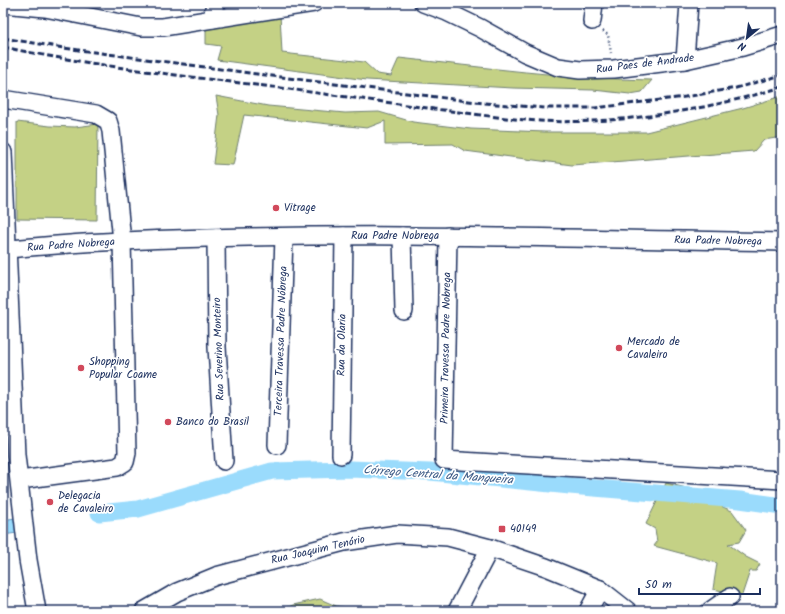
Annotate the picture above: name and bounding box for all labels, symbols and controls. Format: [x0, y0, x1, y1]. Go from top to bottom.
north arrow [727, 18, 767, 58]
text: N [735, 36, 750, 55]
street label: Rua Paes de Andrade [595, 49, 695, 79]
place label: Vitrage [284, 199, 316, 217]
marker: Vitrage [271, 203, 281, 213]
street label: Rua Padre Nobrega [351, 227, 439, 245]
street label: Rua Padre Nobrega [674, 231, 762, 251]
street label: Rua Padre Nobrega [26, 233, 116, 257]
street label: Terceira Travessa Padre Nóbrega [269, 266, 293, 416]
street label: Primeira Travessa Padre Nobrega [436, 272, 456, 424]
street label: Rua Severino Monteiro [208, 297, 230, 401]
street label: Rua da Olaria [332, 314, 352, 376]
place label: Mercado de Cavaleiro [627, 333, 680, 364]
marker: Mercado de Cavaleiro [614, 343, 624, 353]
place label: Shopping Popular Coame [89, 353, 157, 384]
marker: Shopping Popular Coame [76, 363, 86, 373]
place label: Banco do Brasil [176, 413, 249, 431]
marker: Banco do Brasil [163, 417, 173, 427]
water label: Córrego Central da Mangueira [362, 460, 515, 490]
place label: Delegacia de Cavaleiro [58, 487, 113, 518]
marker: Delegacia de Cavaleiro [45, 497, 55, 507]
place label: 40149 [510, 520, 537, 538]
marker: 40149 [497, 524, 507, 534]
street label: Rua Joaquim Tenório [269, 530, 367, 570]
scale bar [639, 570, 760, 596]
text: 50 m [645, 575, 672, 594]

